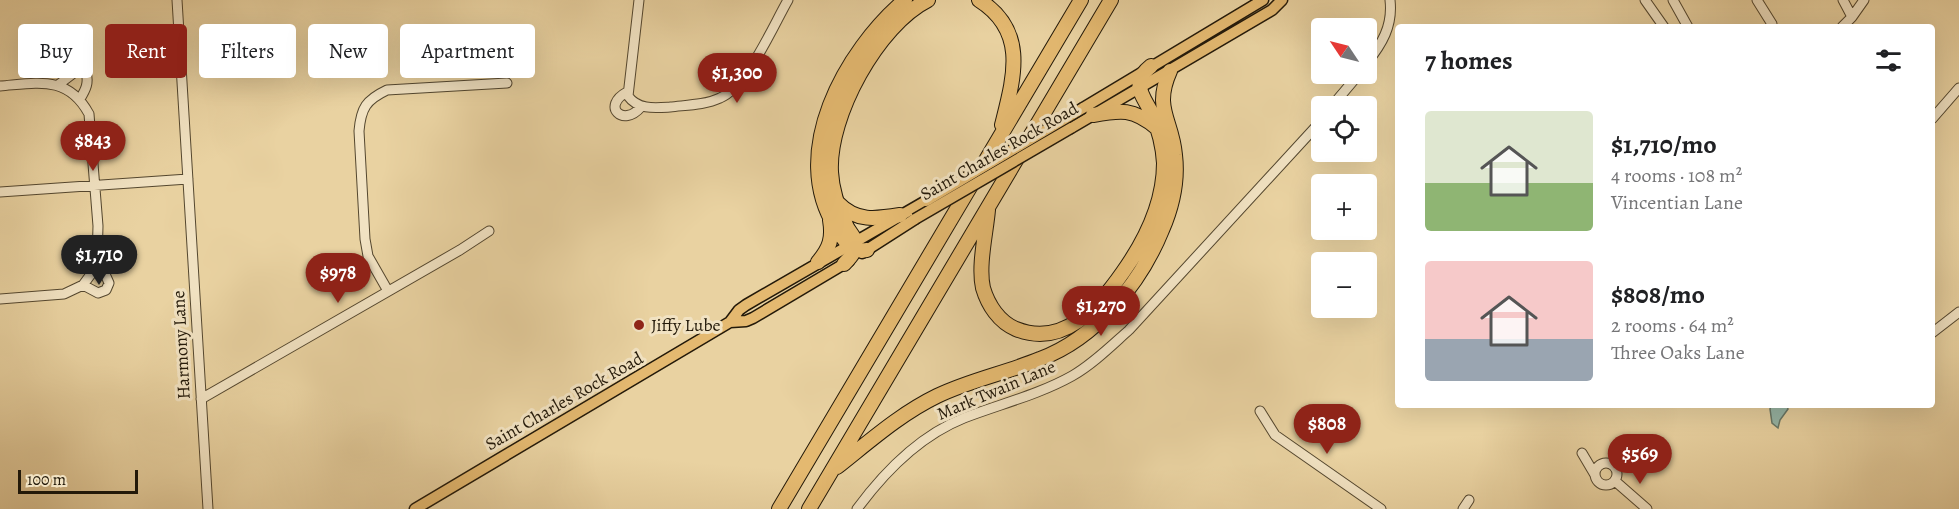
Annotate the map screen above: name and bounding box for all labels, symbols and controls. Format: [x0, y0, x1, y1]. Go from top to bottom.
north arrow [1311, 18, 1377, 84]
map controls [1311, 18, 1377, 318]
chip: Buy [18, 24, 93, 78]
chip: Rent [105, 24, 187, 78]
chip: Filters [199, 24, 296, 78]
chip: New [308, 24, 388, 78]
chip: Apartment [400, 24, 535, 78]
text: 7 homes [1425, 43, 1513, 78]
icon: filters [1872, 44, 1905, 77]
pin: $1,300 [688, 53, 786, 104]
text: $1,300 [712, 59, 762, 86]
street label: Saint Charles Rock Road [916, 96, 1083, 206]
button: locate [1311, 96, 1377, 162]
pin: $843 [57, 121, 129, 172]
text: $843 [75, 127, 111, 154]
text: $1,710/mo [1611, 127, 1717, 162]
icon: home [1473, 135, 1545, 207]
text: 4 rooms · 108 m² [1611, 162, 1742, 189]
button: + [1311, 174, 1377, 240]
text: Vincentian Lane [1611, 189, 1743, 216]
pin: $1,710 [50, 235, 148, 286]
text: $1,710 [75, 241, 123, 268]
button: − [1311, 252, 1377, 318]
pin: $978 [302, 253, 374, 304]
text: $978 [320, 259, 356, 286]
text: $808/mo [1611, 277, 1705, 312]
icon: home [1473, 285, 1545, 357]
pin: $1,270 [1052, 286, 1150, 337]
street label: Harmony Lane [166, 290, 196, 400]
text: $1,270 [1076, 292, 1126, 319]
text: 2 rooms · 64 m² [1611, 312, 1734, 339]
place label: Jiffy Lube [651, 313, 721, 337]
marker: Jiffy Lube [632, 318, 646, 332]
text: Three Oaks Lane [1611, 339, 1745, 366]
street label: Saint Charles Rock Road [481, 346, 648, 456]
street label: Mark Twain Lane [933, 354, 1059, 426]
pin: $808 [1291, 404, 1363, 455]
text: $808 [1308, 410, 1346, 437]
pin: $569 [1604, 434, 1676, 485]
text: $569 [1622, 440, 1658, 467]
scale bar [18, 467, 138, 494]
text: 100 m [27, 469, 66, 491]

